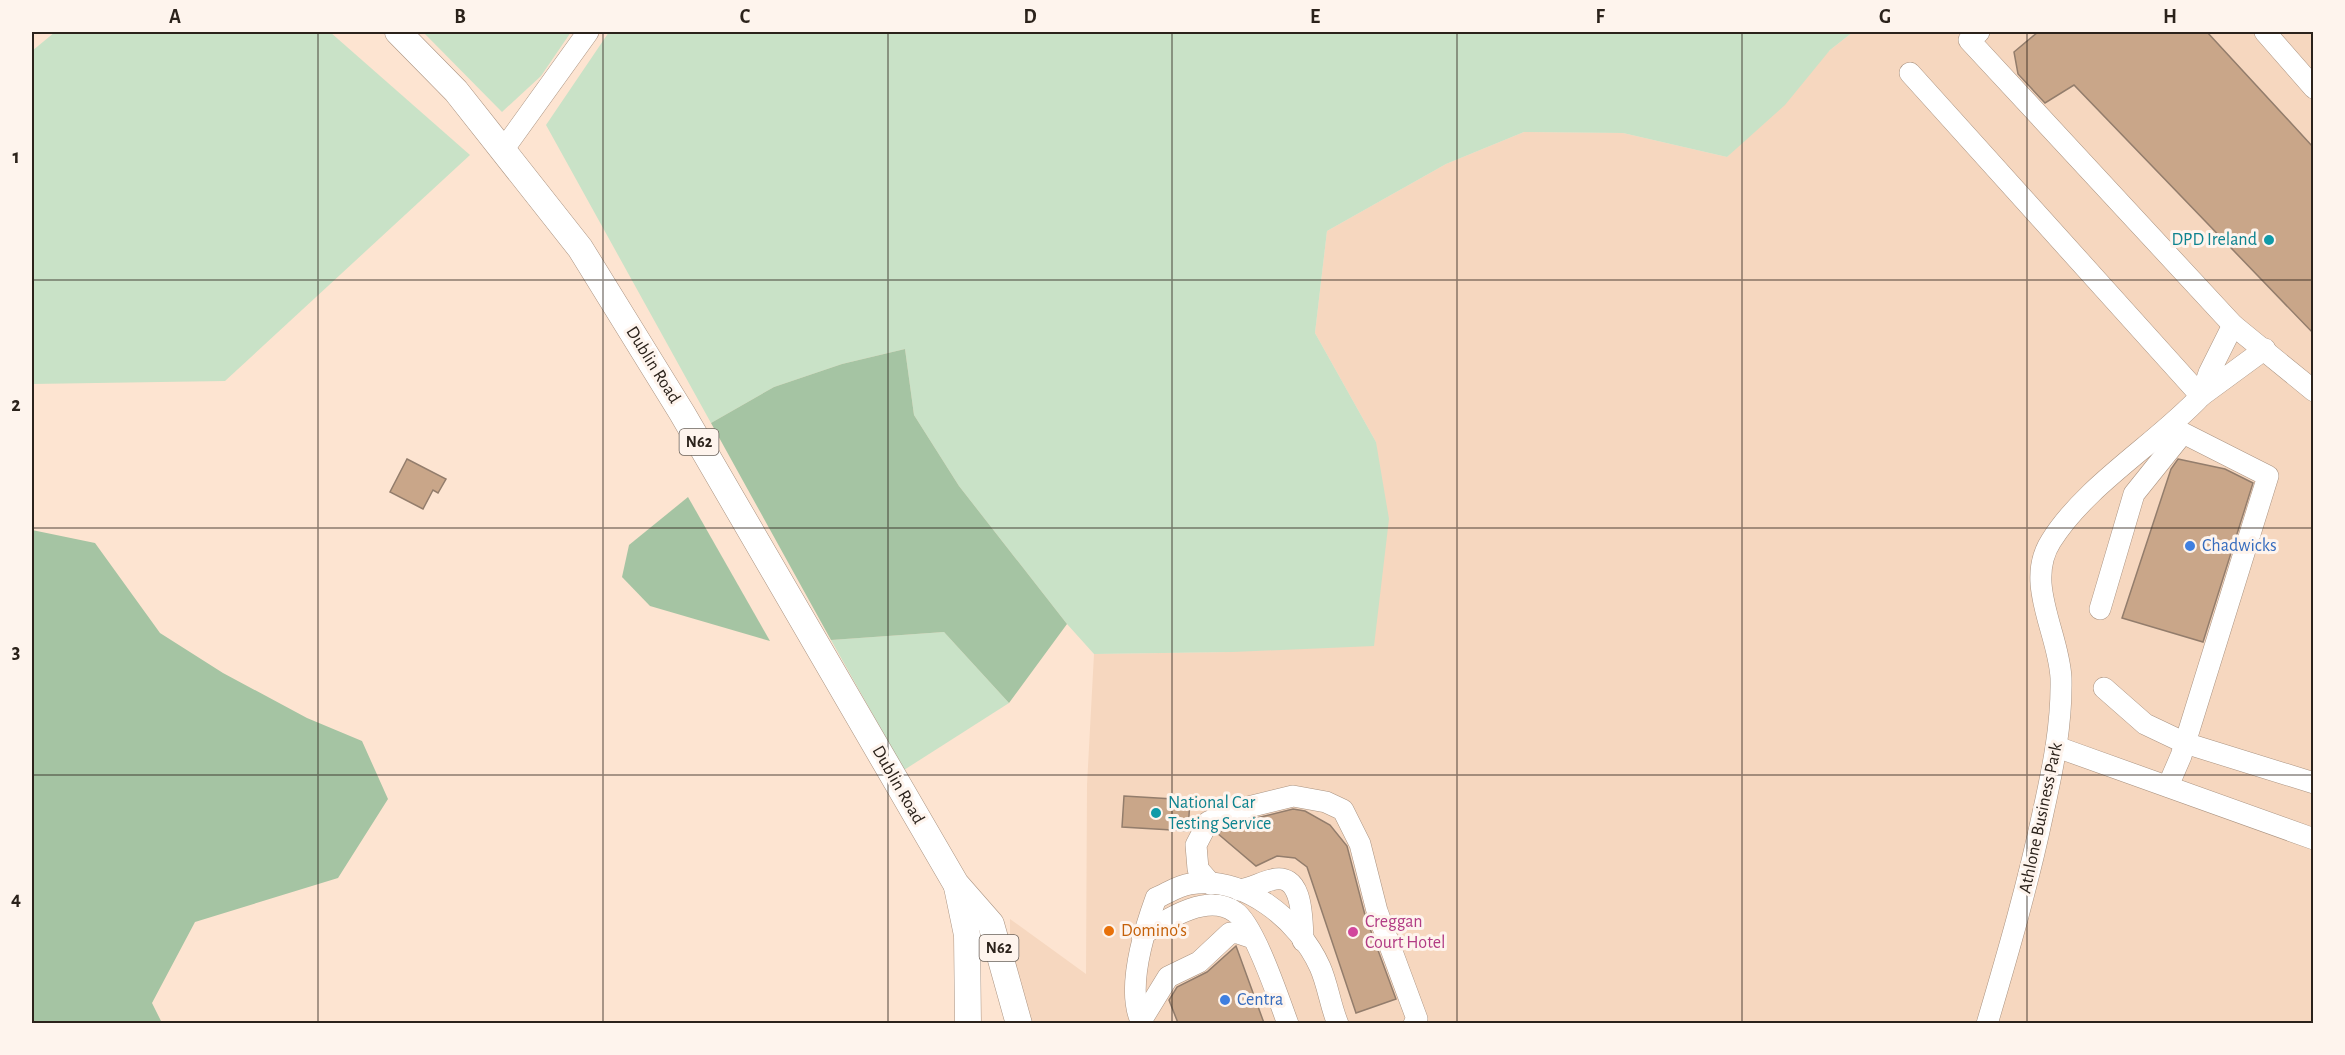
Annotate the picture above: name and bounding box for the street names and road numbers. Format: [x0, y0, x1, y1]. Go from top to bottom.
street label: Dublin Road [622, 323, 684, 407]
road number: N62 [680, 429, 718, 455]
street label: Athlone Business Park [2016, 740, 2066, 895]
street label: Dublin Road [868, 743, 928, 827]
road number: N62 [980, 935, 1018, 961]

